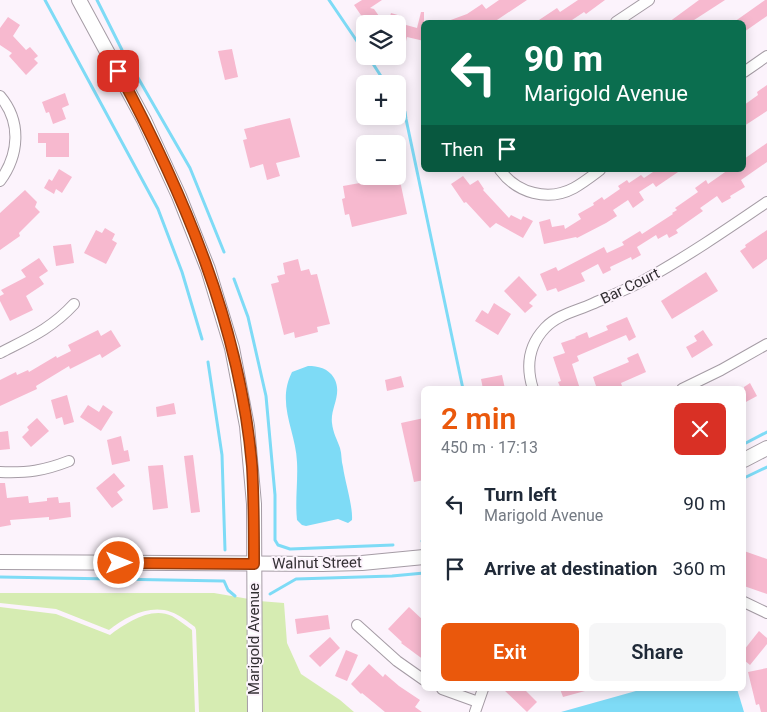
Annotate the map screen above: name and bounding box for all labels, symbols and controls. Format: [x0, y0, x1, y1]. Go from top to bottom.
map controls [356, 15, 406, 185]
button: layers [356, 15, 406, 65]
text: 90 m [524, 39, 603, 80]
icon: left [441, 40, 506, 105]
pin [97, 50, 139, 92]
icon: arrive [104, 57, 132, 85]
button: + [356, 75, 406, 125]
text: Marigold Avenue [524, 81, 688, 106]
button: − [356, 135, 406, 185]
icon: arrive [493, 135, 521, 163]
text: Then [441, 138, 483, 161]
street label: Bar Court [598, 264, 662, 308]
text: 2 min [441, 401, 516, 436]
button: close [674, 403, 726, 455]
text: 450 m · 17:13 [441, 438, 538, 457]
text: Turn left [484, 483, 557, 506]
icon: left [441, 490, 469, 518]
text: 90 m [683, 492, 726, 515]
text: Marigold Avenue [484, 506, 603, 525]
position arrow [92, 536, 144, 588]
street label: Walnut Street [272, 553, 362, 573]
icon: arrive [441, 555, 469, 583]
text: Arrive at destination [484, 557, 657, 580]
text: 360 m [673, 557, 726, 580]
street label: Marigold Avenue [245, 583, 263, 695]
button: Exit [441, 623, 579, 681]
button: Share [589, 623, 726, 681]

